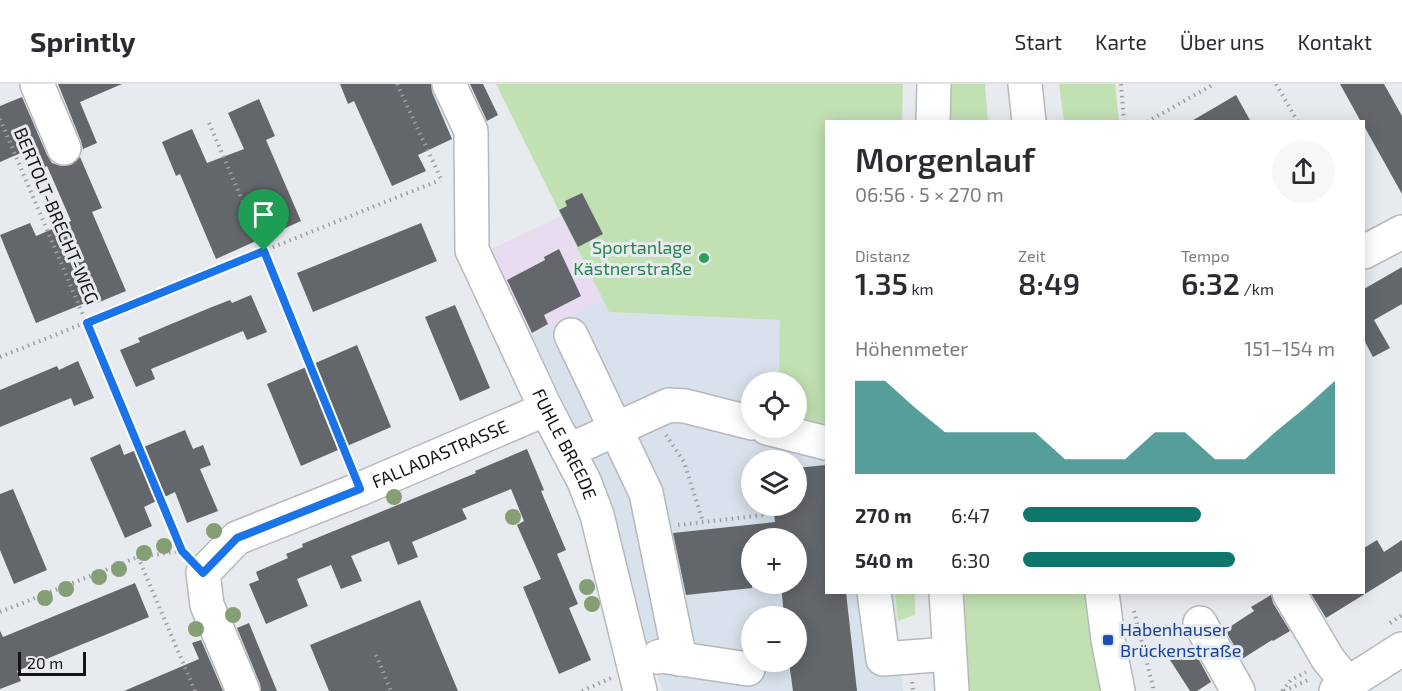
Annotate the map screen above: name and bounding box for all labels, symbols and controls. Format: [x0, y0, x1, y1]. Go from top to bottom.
text: Sprintly [30, 24, 136, 58]
text: Start [1015, 29, 1062, 54]
text: Karte [1095, 29, 1147, 54]
text: Über uns [1180, 29, 1265, 54]
text: Kontakt [1298, 29, 1372, 54]
street label: BERTOLT-BRECHT-WEG [10, 124, 104, 307]
text: Morgenlauf [855, 139, 1035, 179]
button: share [1272, 140, 1335, 203]
text: 06:56 · 5 × 270 m [855, 182, 1004, 206]
pin [238, 189, 289, 251]
icon: arrive [247, 198, 280, 231]
place label: Sportanlage Kästnerstraße [573, 236, 692, 279]
text: Distanz [855, 246, 910, 265]
text: Zeit [1018, 246, 1046, 265]
text: Tempo [1181, 246, 1229, 265]
marker: Sportanlage Kästnerstraße [697, 251, 711, 265]
text: 1.35 [855, 265, 908, 301]
text: 8:49 [1018, 265, 1080, 301]
text: 6:32 [1181, 265, 1240, 301]
text: km [908, 279, 934, 298]
text: /km [1240, 279, 1274, 298]
text: Höhenmeter [855, 336, 968, 360]
text: 151–154 m [1244, 336, 1335, 360]
map controls [741, 372, 807, 672]
button: locate [741, 372, 807, 438]
street label: FUHLE BREEDE [528, 385, 602, 502]
street label: FALLADASTRASSE [368, 415, 511, 493]
button: layers [741, 450, 807, 516]
text: 270 m [855, 503, 912, 527]
text: 6:47 [951, 503, 990, 527]
button: + [741, 528, 807, 594]
text: 540 m [855, 548, 913, 572]
text: 6:30 [951, 548, 990, 572]
button: − [741, 606, 807, 672]
place label: Habenhauser Brückenstraße [1120, 618, 1241, 661]
marker: Habenhauser Brückenstraße [1101, 633, 1115, 647]
scale bar [18, 649, 86, 676]
text: 20 m [27, 653, 63, 672]

